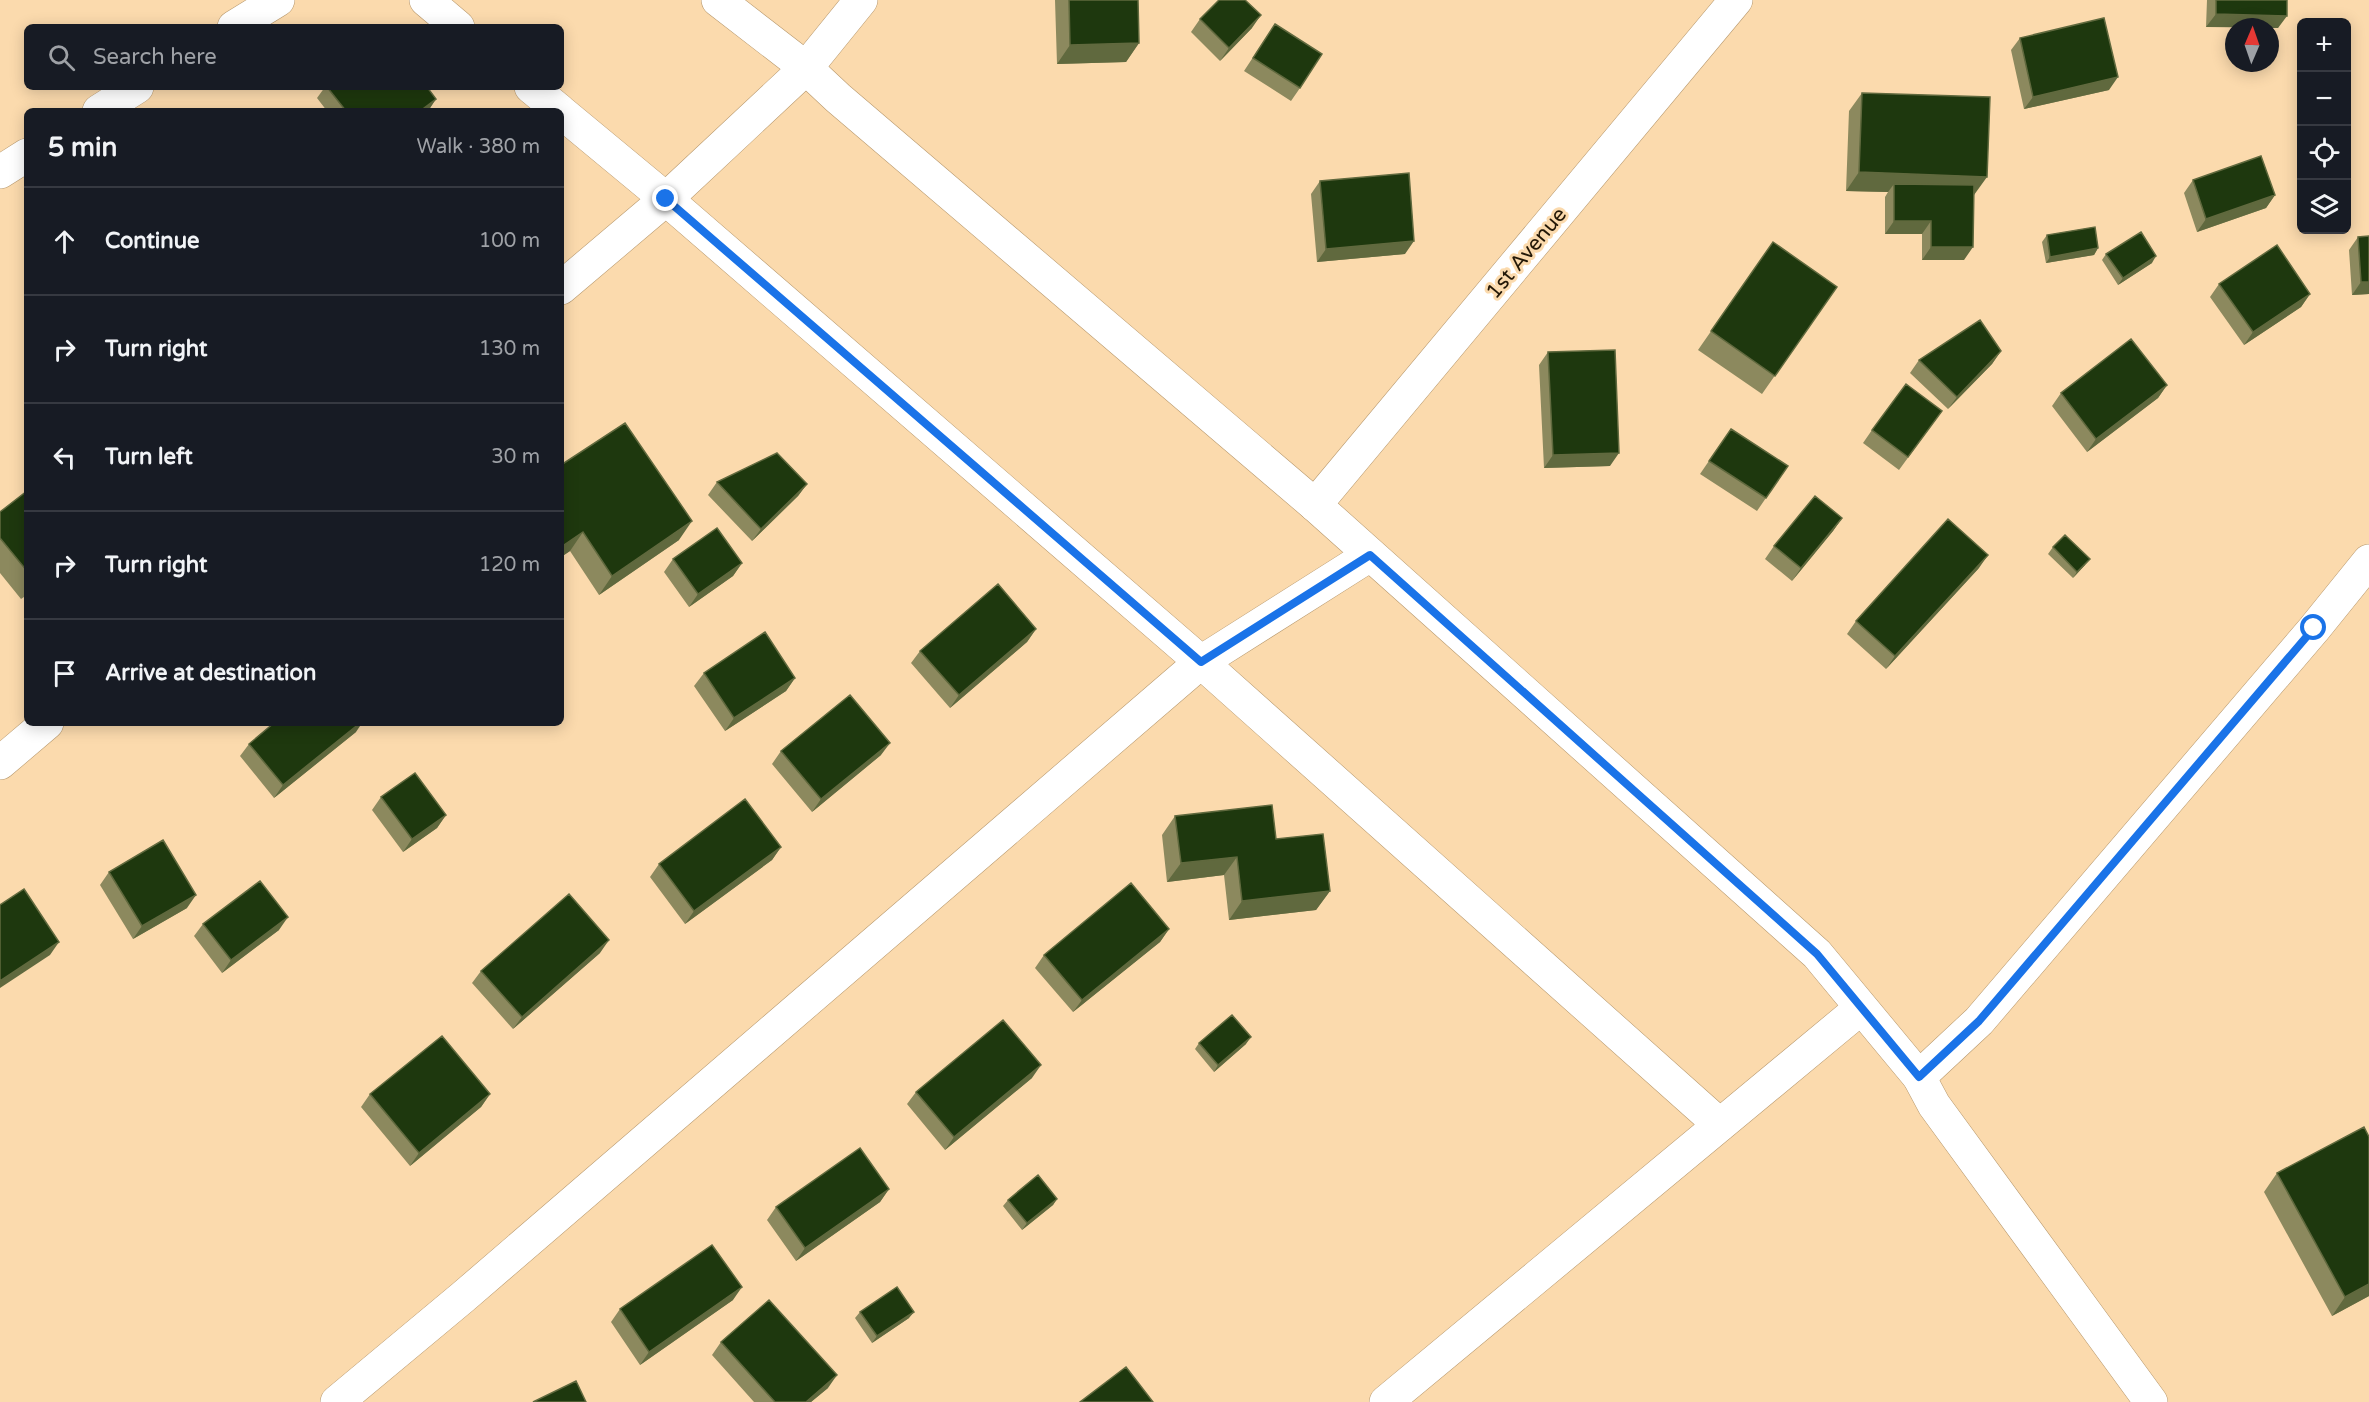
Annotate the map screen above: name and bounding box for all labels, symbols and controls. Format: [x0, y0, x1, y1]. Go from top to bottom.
north arrow [2225, 18, 2279, 72]
map controls [2297, 18, 2351, 234]
button: + [2297, 18, 2351, 72]
search box [24, 24, 564, 90]
icon: search [45, 41, 78, 74]
text: Search here [93, 44, 217, 70]
button: − [2297, 72, 2351, 126]
button: locate [2297, 126, 2351, 180]
text: 5 min [48, 132, 117, 163]
text: Walk · 380 m [417, 135, 540, 159]
button: layers [2297, 180, 2351, 234]
route end [652, 185, 678, 211]
street label: 1st Avenue [1481, 202, 1572, 304]
icon: ahead [48, 225, 81, 258]
text: Continue [105, 228, 200, 254]
text: 100 m [479, 229, 540, 253]
icon: right [48, 333, 81, 366]
text: Turn right [105, 336, 207, 362]
text: 130 m [479, 337, 540, 361]
icon: left [48, 441, 81, 474]
text: Turn left [105, 444, 193, 470]
text: 30 m [491, 445, 540, 469]
icon: right [48, 549, 81, 582]
text: Turn right [105, 552, 207, 578]
text: 120 m [479, 553, 540, 577]
route start [2300, 614, 2326, 640]
icon: arrive [48, 657, 81, 690]
text: Arrive at destination [105, 660, 316, 686]

